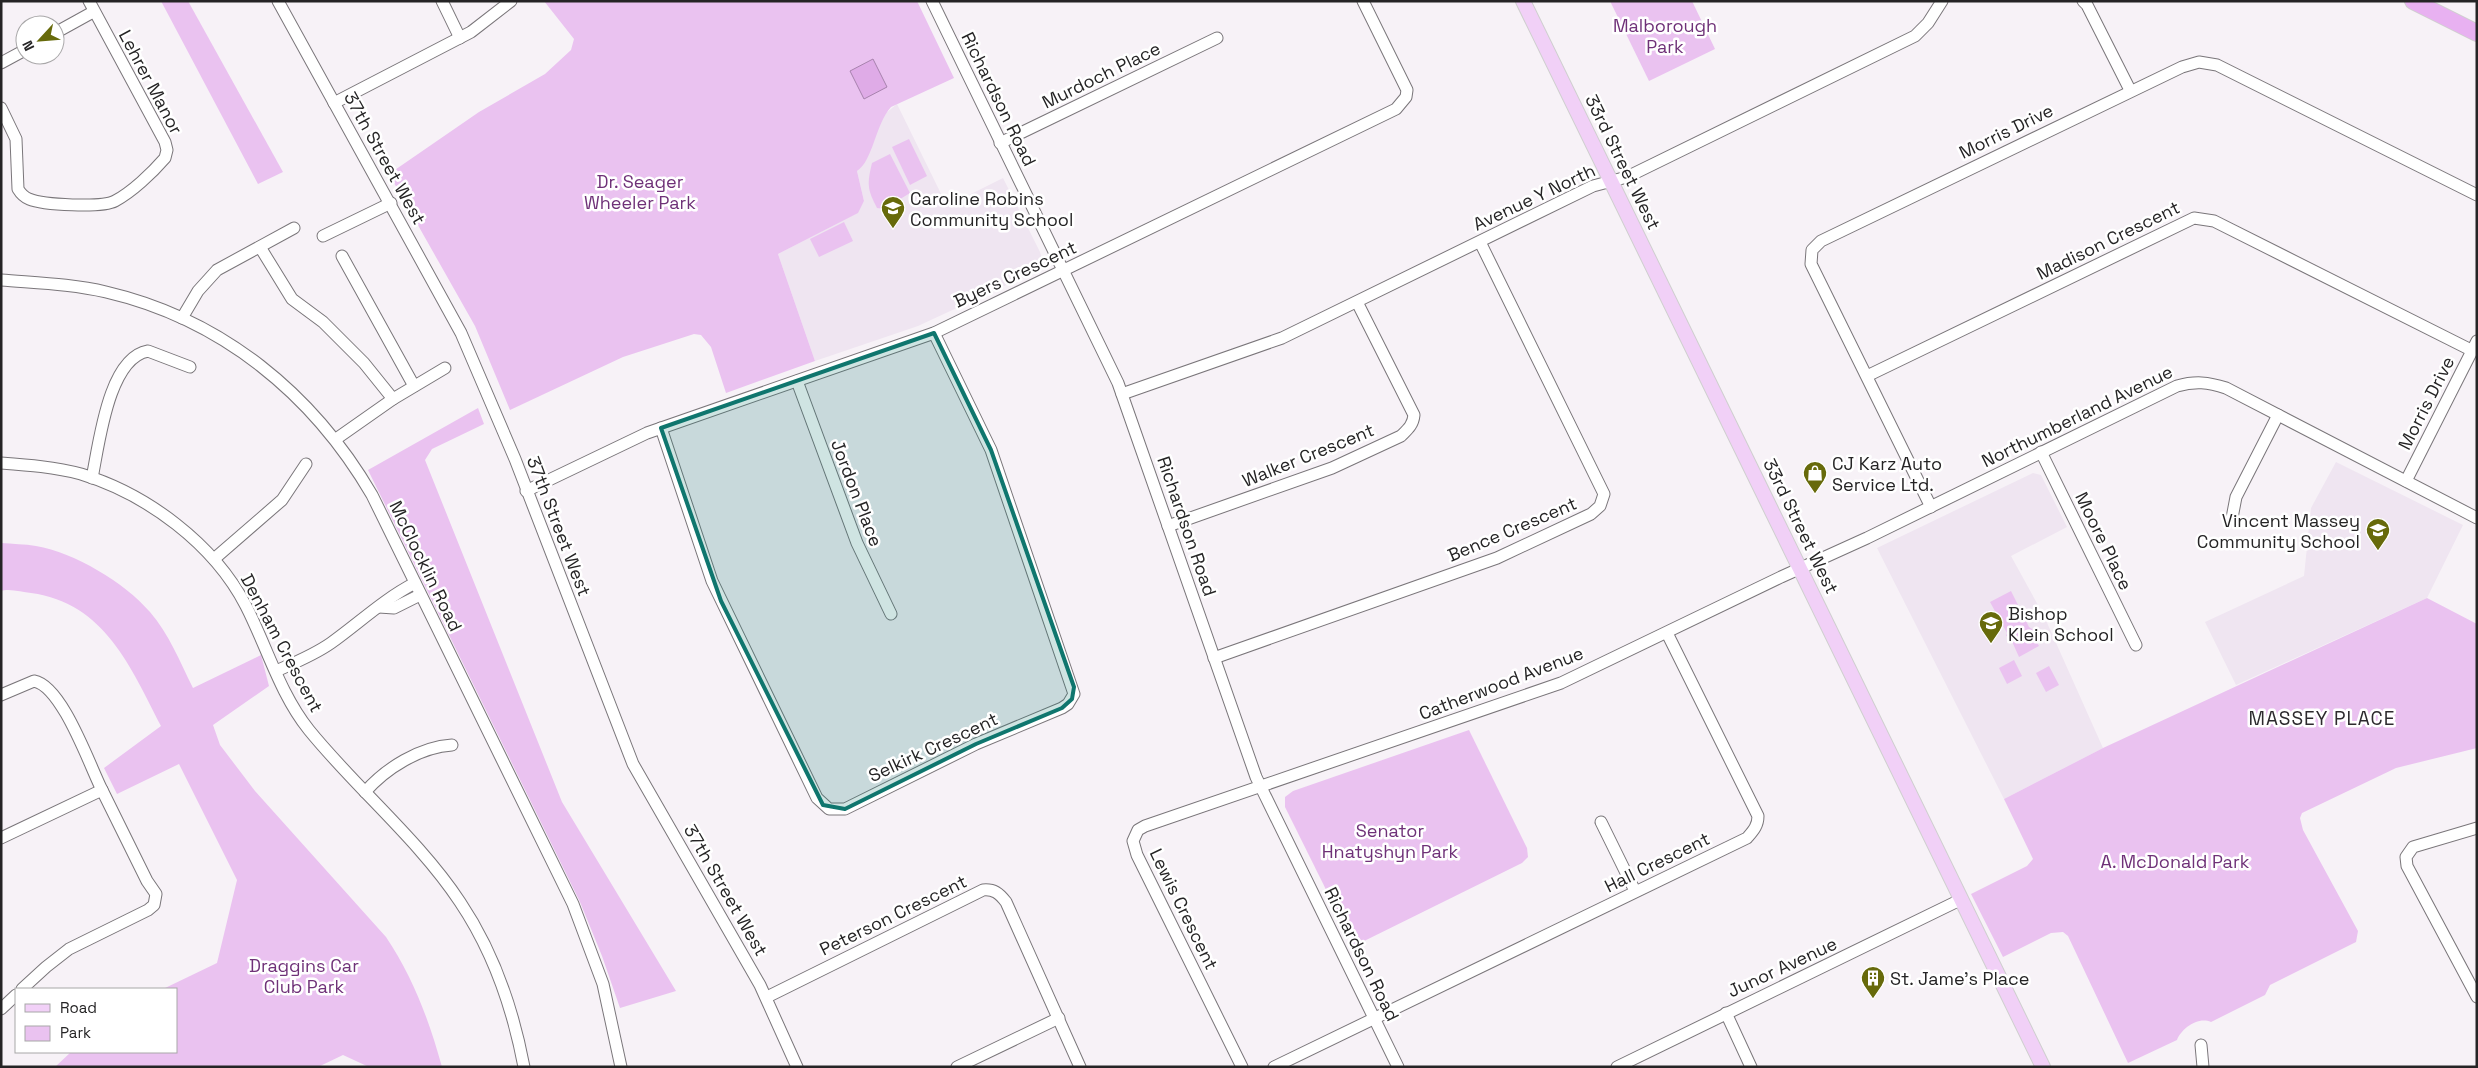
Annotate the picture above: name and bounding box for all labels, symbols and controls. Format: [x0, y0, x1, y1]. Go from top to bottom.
park label: Malborough Park [1613, 14, 1717, 58]
north arrow [15, 15, 65, 65]
street label: Lehrer Manor [114, 26, 188, 138]
street label: Richardson Road [957, 28, 1041, 170]
street label: Murdoch Place [1038, 36, 1164, 114]
text: N [18, 38, 38, 54]
street label: 37th Street West [339, 88, 431, 228]
street label: 33rd Street West [1580, 91, 1666, 233]
street label: Morris Drive [1955, 98, 2057, 164]
street label: Avenue Y North [1469, 159, 1599, 235]
park label: Dr. Seager Wheeler Park [584, 170, 696, 214]
place label: Caroline Robins Community School [910, 187, 1073, 231]
school or university icon: Caroline Robins Community School [880, 195, 906, 229]
street label: Madison Crescent [2033, 195, 2183, 285]
street label: Byers Crescent [950, 235, 1080, 313]
street label: Morris Drive [2393, 352, 2459, 454]
street label: Northumberland Avenue [1978, 360, 2176, 472]
street label: Walker Crescent [1239, 418, 1377, 492]
street label: Jordon Place [826, 436, 888, 550]
place label: CJ Karz Auto Service Ltd. [1832, 452, 1942, 496]
street label: 37th Street West [522, 453, 596, 599]
street label: Richardson Road [1152, 453, 1222, 599]
street label: 33rd Street West [1758, 455, 1844, 597]
shop icon: CJ Karz Auto Service Ltd. [1802, 460, 1828, 494]
street label: Moore Place [2070, 488, 2138, 594]
street label: Bence Crescent [1444, 491, 1580, 567]
street label: McClocklin Road [384, 497, 468, 635]
place label: Vincent Massey Community School [2197, 509, 2360, 553]
school or university icon: Vincent Massey Community School [2365, 517, 2391, 551]
street label: Denham Crescent [236, 570, 328, 716]
place label: Bishop Klein School [2008, 602, 2114, 646]
school or university icon: Bishop Klein School [1978, 610, 2004, 644]
street label: Catherwood Avenue [1416, 641, 1586, 725]
district label: MASSEY PLACE [2248, 706, 2396, 731]
street label: Selkirk Crescent [865, 707, 1001, 787]
park label: Senator Hnatyshyn Park [1322, 819, 1459, 863]
street label: 37th Street West [679, 820, 773, 960]
street label: Hall Crescent [1601, 827, 1713, 897]
street label: Lewis Crescent [1145, 845, 1223, 973]
park label: A. McDonald Park [2101, 850, 2250, 873]
street label: Peterson Crescent [816, 869, 970, 961]
street label: Richardson Road [1320, 883, 1404, 1025]
street label: Junor Avenue [1724, 932, 1840, 1002]
park label: Draggins Car Club Park [249, 954, 359, 998]
building icon: St. Jame's Place [1860, 965, 1886, 999]
place label: St. Jame's Place [1890, 967, 2029, 990]
legend [15, 988, 178, 1053]
text: Road [60, 998, 97, 1017]
text: Park [60, 1023, 91, 1042]

